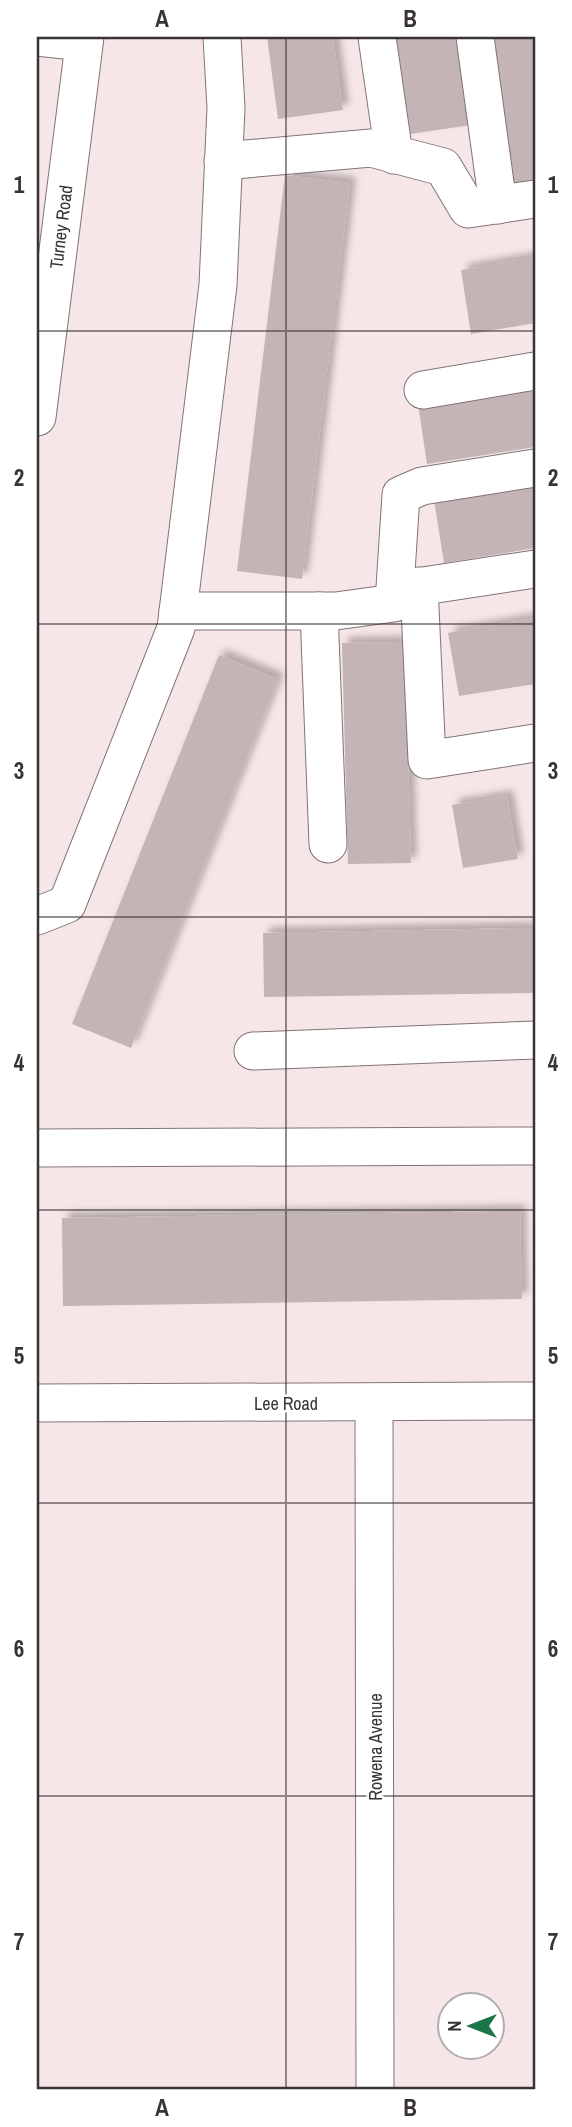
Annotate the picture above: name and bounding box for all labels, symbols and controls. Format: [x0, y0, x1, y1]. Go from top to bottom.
text: A [155, 3, 169, 34]
text: B [403, 3, 417, 34]
text: 1 [14, 169, 25, 200]
text: 1 [548, 169, 559, 200]
street label: Turney Road [43, 184, 79, 270]
text: 2 [14, 462, 24, 493]
text: 2 [548, 462, 558, 493]
text: 3 [14, 755, 24, 786]
text: 3 [548, 755, 558, 786]
text: 4 [14, 1047, 25, 1078]
text: 4 [548, 1047, 559, 1078]
text: 5 [14, 1340, 24, 1371]
text: 5 [548, 1340, 558, 1371]
street label: Lee Road [254, 1391, 318, 1416]
text: 6 [14, 1633, 24, 1664]
text: 6 [548, 1633, 558, 1664]
street label: Rowena Avenue [363, 1693, 388, 1801]
text: 7 [14, 1926, 24, 1957]
text: 7 [548, 1926, 558, 1957]
north arrow [435, 1990, 505, 2060]
text: N [441, 2020, 467, 2032]
text: A [155, 2092, 169, 2123]
text: B [403, 2092, 417, 2123]

